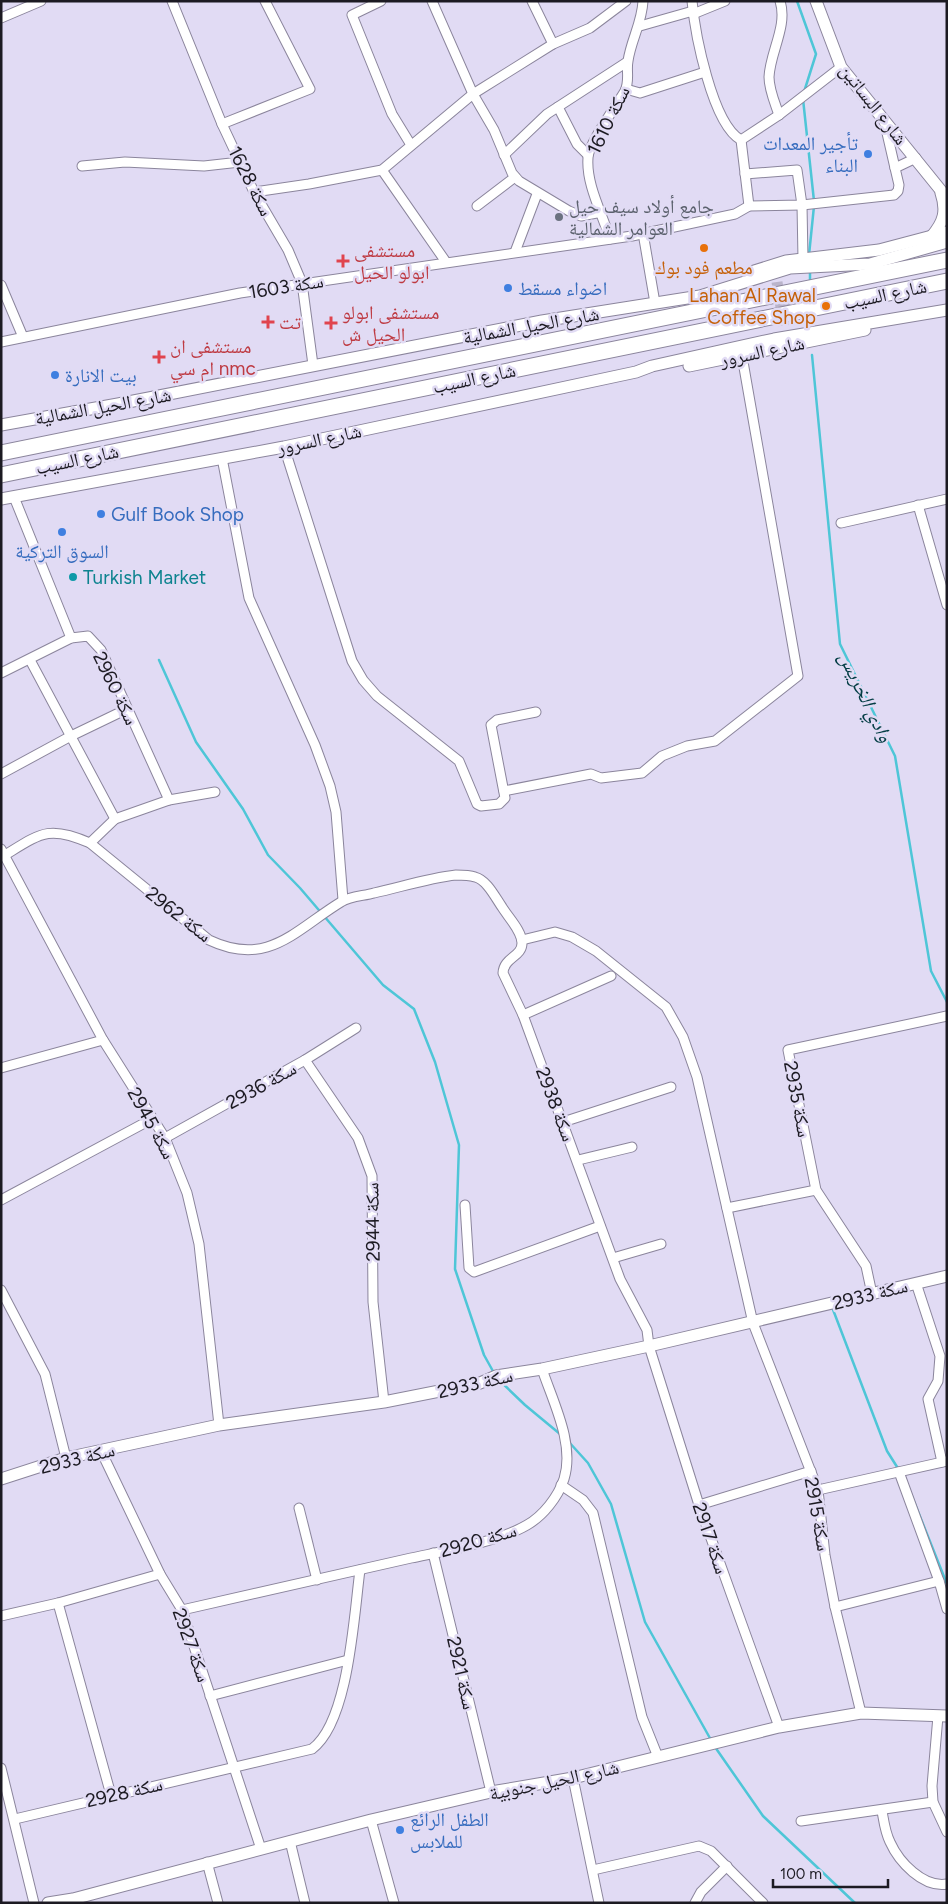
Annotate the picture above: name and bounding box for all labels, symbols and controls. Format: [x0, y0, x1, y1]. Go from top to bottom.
street label: شارع البساتين [835, 59, 912, 150]
street label: سكة 1610 [582, 82, 635, 158]
place label: تأجير المعدات البناء [763, 132, 858, 177]
street label: سكة 1628 [223, 142, 278, 220]
marker: تأجير المعدات البناء [862, 148, 874, 160]
place label: جامع أولاد سيف حيل العوامر الشمالية [569, 195, 714, 240]
marker: جامع أولاد سيف حيل العوامر الشمالية [553, 211, 565, 223]
place label: مستشفى ابولو الحيل [354, 239, 430, 284]
marker: مطعم فود بوك [698, 242, 710, 254]
marker: مستشفى ابولو الحيل [336, 254, 350, 268]
place label: مطعم فود بوك [655, 256, 753, 280]
street label: سكة 1603 [247, 269, 325, 304]
street label: شارع السيب [841, 274, 929, 315]
place label: اضواء مسقط [518, 277, 607, 300]
marker: اضواء مسقط [502, 282, 514, 294]
place label: Lahan Al Rawal Coffee Shop [689, 284, 816, 329]
marker: Lahan Al Rawal Coffee Shop [820, 300, 832, 312]
place label: مستشفى ابولو الحيل ش [342, 301, 439, 346]
street label: شارع الحيل الشمالية [461, 302, 601, 349]
place label: تت [279, 311, 301, 334]
marker: تت [261, 315, 275, 329]
marker: مستشفى ابولو الحيل ش [324, 316, 338, 330]
street label: شارع السرور [717, 331, 806, 372]
place label: مستشفى ان ام سي nmc [170, 335, 256, 384]
marker: مستشفى ان ام سي nmc [152, 350, 166, 364]
street label: شارع السيب [430, 358, 518, 399]
place label: بيت الانارة [65, 364, 137, 387]
marker: بيت الانارة [49, 369, 61, 381]
street label: شارع الحيل الشمالية [33, 383, 173, 430]
street label: شارع السرور [274, 419, 363, 460]
street label: شارع السيب [33, 439, 121, 480]
place label: Gulf Book Shop [111, 503, 244, 526]
marker: Gulf Book Shop [95, 508, 107, 520]
marker: السوق التركية [56, 526, 68, 538]
place label: السوق التركية [15, 540, 109, 563]
place label: Turkish Market [83, 566, 206, 589]
marker: Turkish Market [67, 571, 79, 583]
street label: سكة 2960 [88, 648, 143, 729]
water label: وادي الخريس [830, 648, 898, 748]
street label: سكة 2962 [141, 882, 216, 947]
street label: سكة 2936 [222, 1057, 300, 1114]
street label: سكة 2935 [779, 1059, 816, 1139]
street label: سكة 2938 [531, 1064, 580, 1145]
street label: سكة 2945 [122, 1083, 181, 1163]
street label: سكة 2944 [360, 1182, 385, 1262]
street label: سكة 2933 [830, 1274, 910, 1315]
street label: سكة 2933 [435, 1364, 515, 1403]
street label: سكة 2933 [37, 1438, 117, 1479]
street label: سكة 2915 [800, 1475, 835, 1553]
street label: سكة 2917 [688, 1499, 733, 1577]
street label: سكة 2920 [437, 1519, 519, 1562]
street label: سكة 2927 [168, 1605, 215, 1685]
street label: سكة 2921 [442, 1634, 481, 1712]
street label: شارع الحيل جنوبية [487, 1756, 621, 1805]
street label: سكة 2928 [83, 1772, 165, 1812]
place label: الطفل الرائع للملابس [410, 1808, 489, 1853]
marker: الطفل الرائع للملابس [394, 1824, 406, 1836]
scale bar [773, 1856, 888, 1888]
text: 100 m [780, 1865, 822, 1883]

